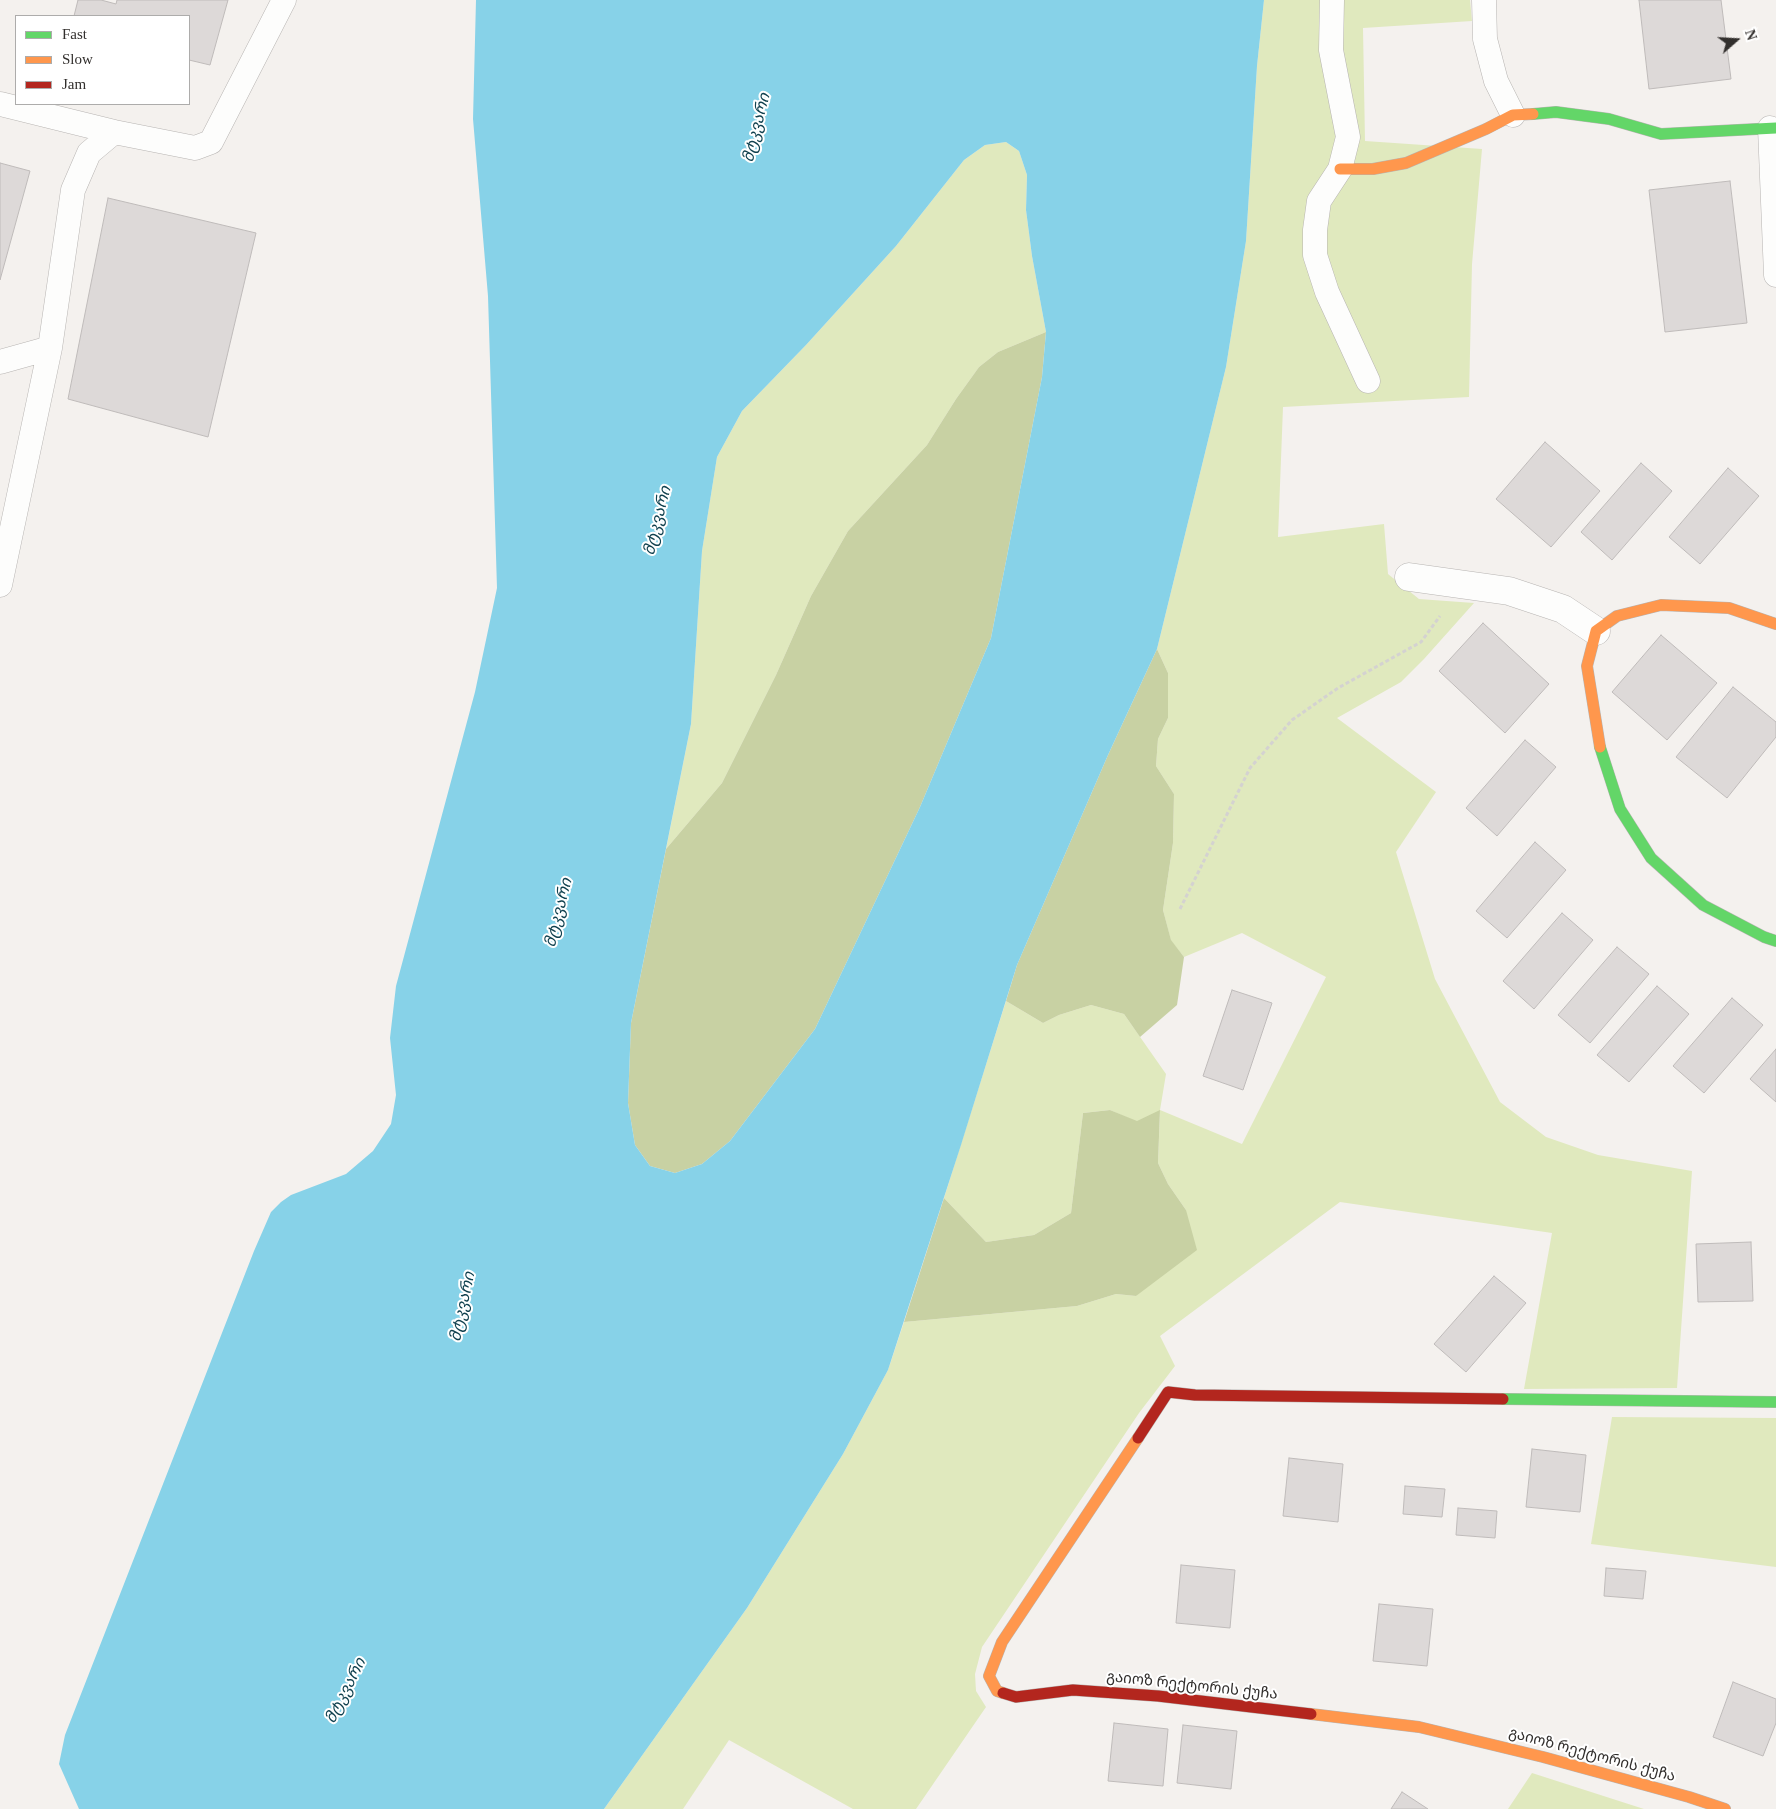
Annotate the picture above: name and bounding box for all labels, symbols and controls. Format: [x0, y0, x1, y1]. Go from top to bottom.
legend [15, 15, 190, 105]
north arrow [1711, 15, 1761, 65]
text: Fast [62, 26, 87, 42]
text: N [1742, 28, 1759, 42]
text: Slow [62, 51, 93, 67]
text: Jam [62, 76, 86, 92]
water label: მტკვარი [739, 91, 775, 165]
water label: მტკვარი [640, 484, 676, 558]
water label: მტკვარი [541, 876, 577, 950]
water label: მტკვარი [446, 1270, 480, 1344]
water label: მტკვარი [321, 1655, 371, 1727]
street label: გაიოზ რექტორის ქუჩა [1106, 1668, 1278, 1704]
street label: გაიოზ რექტორის ქუჩა [1507, 1724, 1677, 1786]

